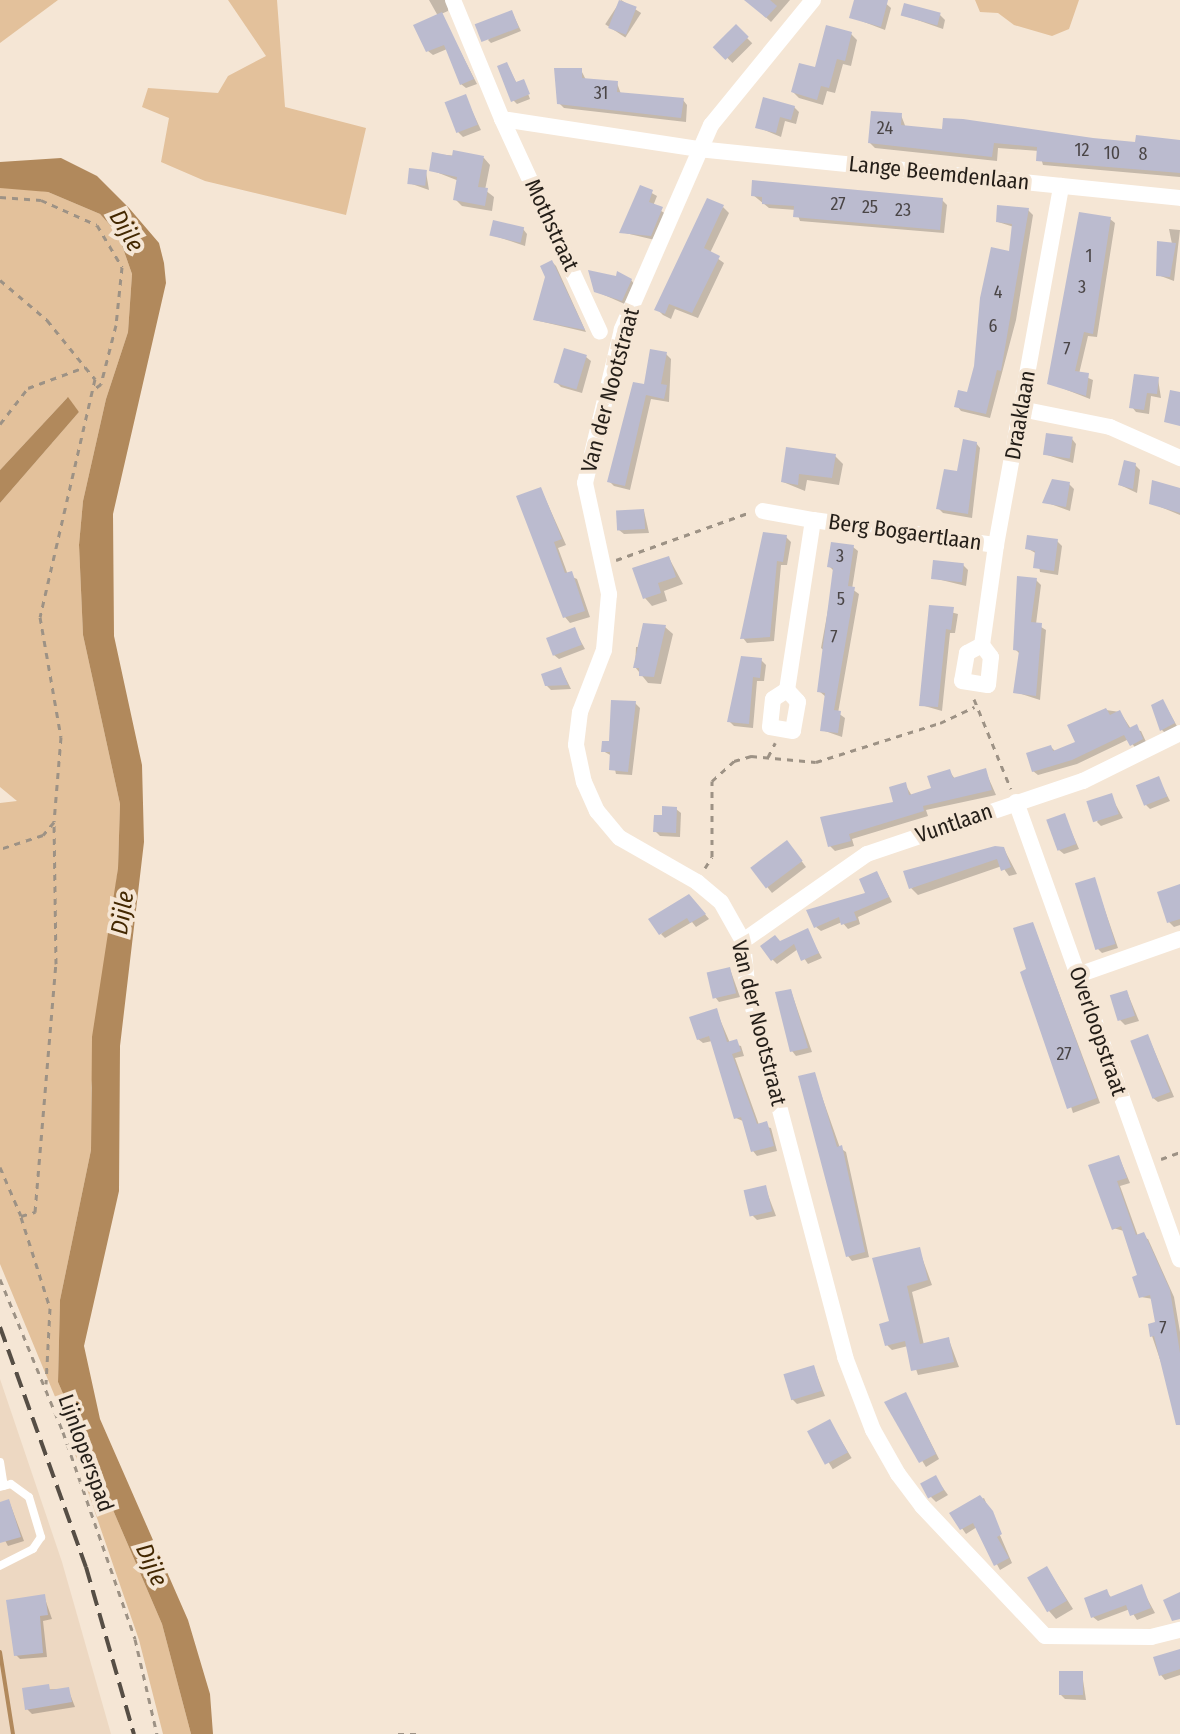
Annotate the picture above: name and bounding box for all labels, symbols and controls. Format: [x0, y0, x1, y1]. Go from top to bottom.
house number: 31 [594, 82, 608, 104]
house number: 24 [877, 117, 893, 139]
house number: 12 [1075, 139, 1089, 161]
house number: 10 [1104, 142, 1120, 164]
house number: 8 [1139, 143, 1147, 165]
street label: Lange Beemdenlaan [847, 150, 1031, 196]
street label: Mothstraat [519, 175, 585, 275]
house number: 27 [830, 193, 846, 215]
house number: 25 [862, 196, 878, 218]
house number: 23 [895, 199, 911, 221]
water label: Dijle [103, 205, 149, 257]
house number: 1 [1085, 245, 1093, 267]
house number: 3 [1078, 276, 1086, 298]
house number: 4 [994, 281, 1002, 303]
street label: Van der Nootstraat [575, 305, 645, 475]
house number: 6 [989, 315, 997, 337]
house number: 7 [1063, 338, 1071, 360]
street label: Draaklaan [999, 368, 1041, 462]
street label: Berg Bogaertlaan [827, 508, 983, 556]
house number: 3 [836, 545, 844, 567]
house number: 5 [837, 588, 845, 610]
house number: 7 [830, 626, 838, 648]
street label: Vuntlaan [912, 798, 996, 848]
water label: Dijle [105, 889, 141, 937]
street label: Van der Nootstraat [726, 938, 792, 1108]
street label: Overloopstraat [1064, 963, 1132, 1099]
house number: 27 [1056, 1043, 1072, 1065]
house number: 7 [1159, 1317, 1167, 1339]
street label: Lijnloperspad [53, 1391, 119, 1515]
water label: Dijle [129, 1539, 173, 1591]

